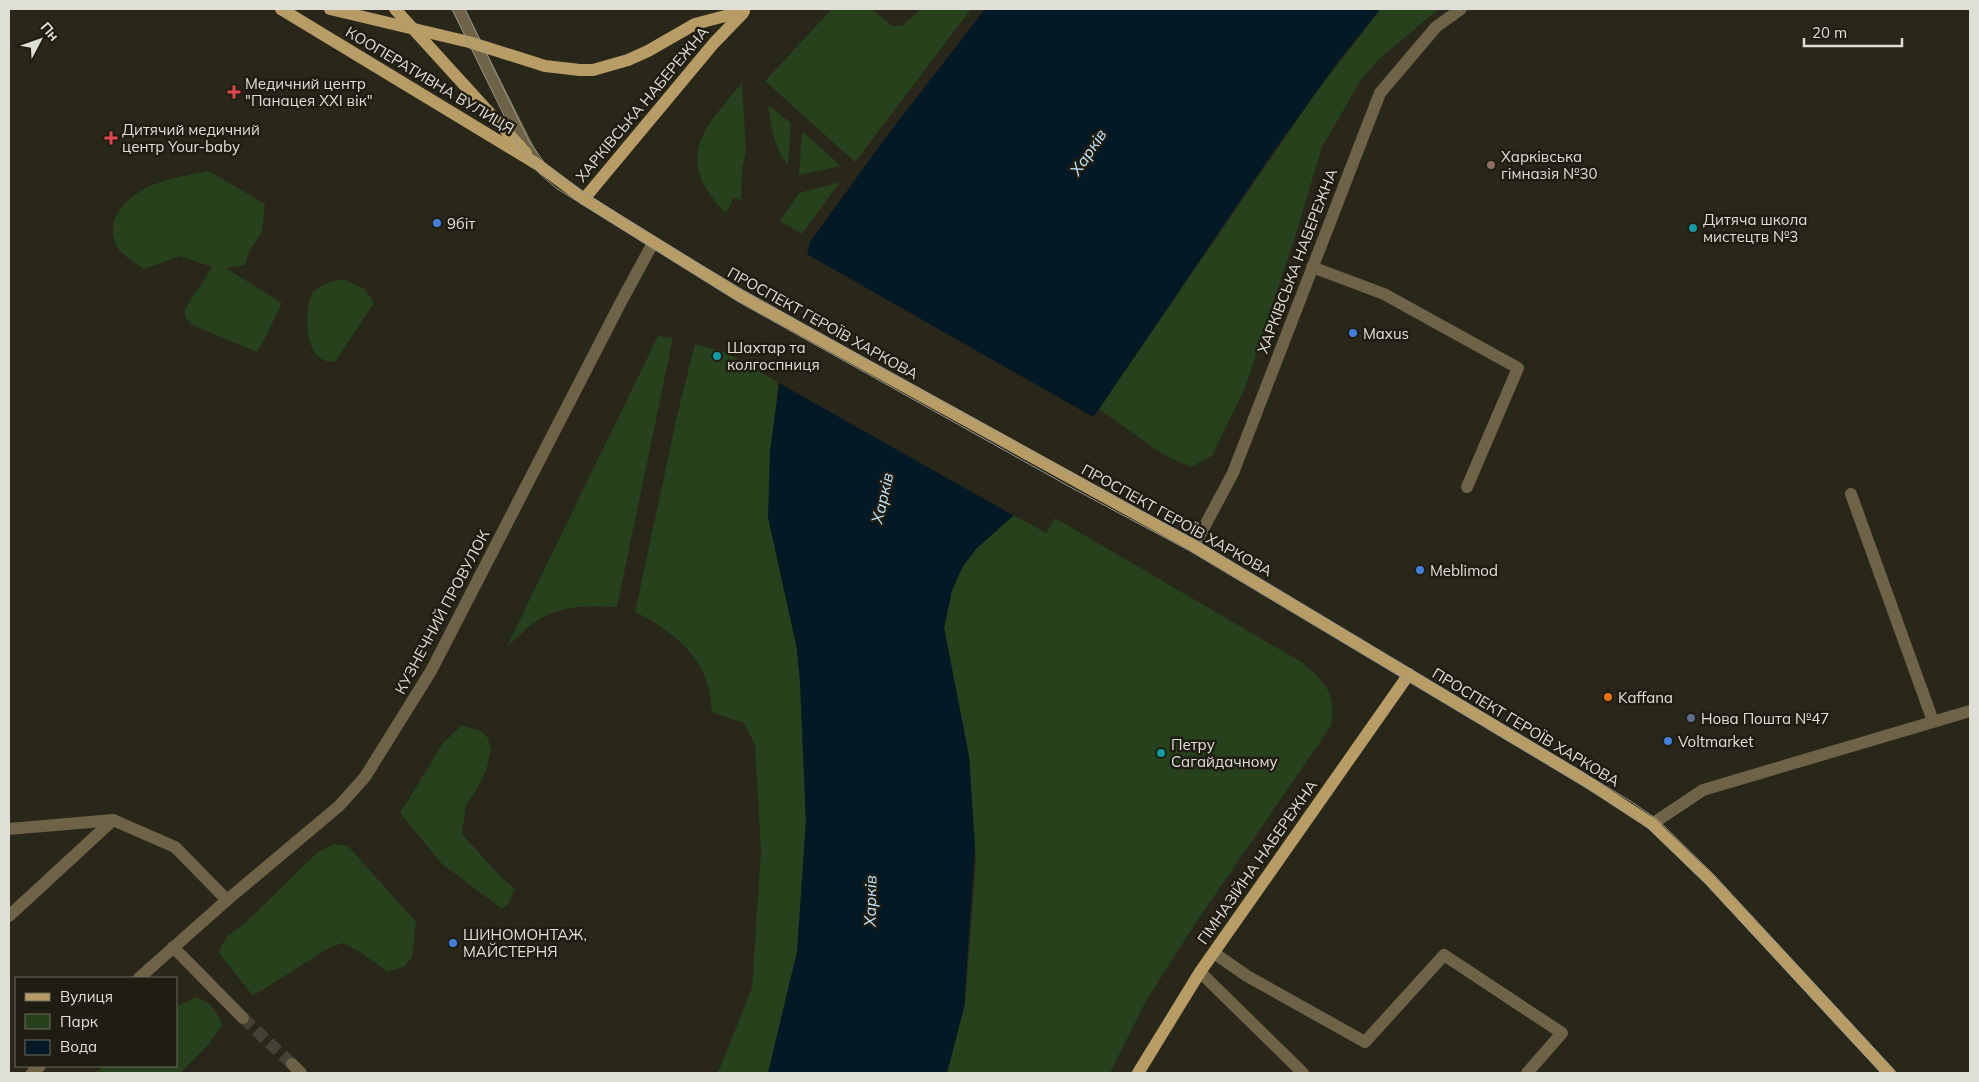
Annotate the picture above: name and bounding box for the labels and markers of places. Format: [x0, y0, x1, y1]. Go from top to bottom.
place label: Медичний центр "Панацея XXI вік" [245, 74, 373, 110]
marker: Медичний центр "Панацея XXI вік" [227, 85, 241, 99]
place label: Дитячий медичний центр Your-baby [122, 120, 260, 156]
marker: Дитячий медичний центр Your-baby [104, 131, 118, 145]
place label: Харківська гімназія №30 [1501, 147, 1597, 183]
marker: Харківська гімназія №30 [1485, 159, 1497, 171]
place label: Дитяча школа мистецтв №3 [1703, 210, 1807, 246]
place label: 9біт [447, 214, 475, 233]
marker: 9біт [431, 217, 443, 229]
marker: Дитяча школа мистецтв №3 [1687, 222, 1699, 234]
place label: Maxus [1363, 324, 1409, 343]
marker: Maxus [1347, 327, 1359, 339]
place label: Шахтар та колгоспниця [727, 338, 820, 374]
marker: Шахтар та колгоспниця [711, 350, 723, 362]
place label: Meblimod [1430, 561, 1498, 580]
marker: Meblimod [1414, 564, 1426, 576]
place label: Kaffana [1618, 688, 1673, 707]
marker: Kaffana [1602, 691, 1614, 703]
place label: Нова Пошта №47 [1701, 709, 1829, 728]
marker: Нова Пошта №47 [1685, 712, 1697, 724]
place label: Voltmarket [1678, 732, 1754, 751]
place label: Петру Сагайдачному [1171, 735, 1278, 771]
marker: Voltmarket [1662, 735, 1674, 747]
marker: Петру Сагайдачному [1155, 747, 1167, 759]
place label: ШИНОМОНТАЖ, МАЙСТЕРНЯ [463, 925, 587, 961]
marker: ШИНОМОНТАЖ, МАЙСТЕРНЯ [447, 937, 459, 949]

